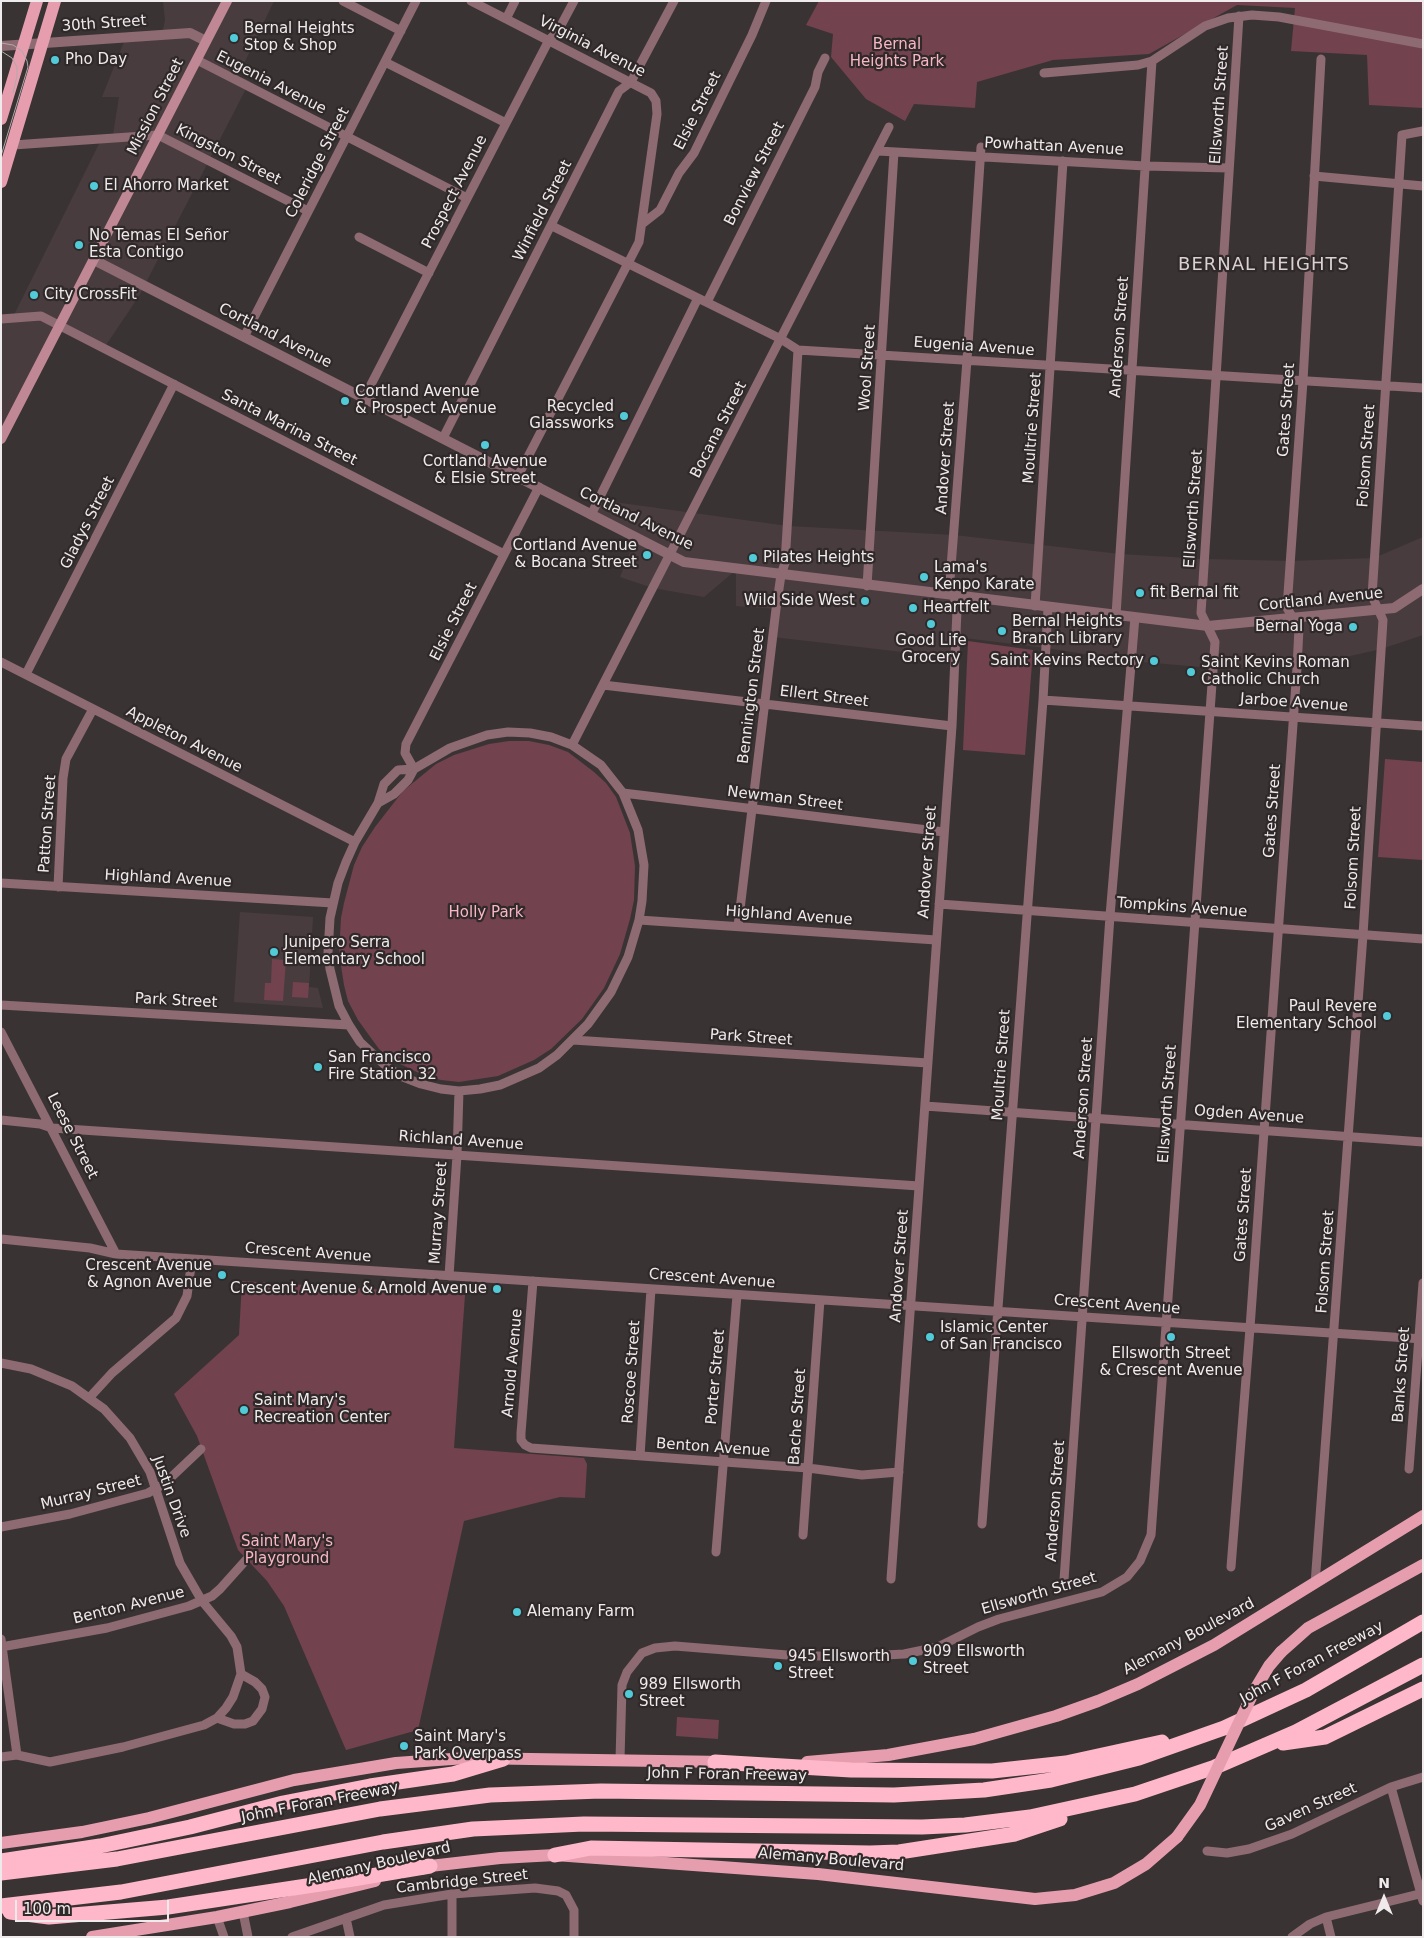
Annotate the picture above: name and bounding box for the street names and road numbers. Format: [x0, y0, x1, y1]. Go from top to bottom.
street label: 30th Street [61, 12, 147, 36]
street label: Virginia Avenue [536, 12, 648, 82]
street label: Ellsworth Street [1207, 45, 1233, 165]
street label: Eugenia Avenue [213, 47, 329, 119]
street label: Mission Street [124, 56, 188, 158]
street label: Elsie Street [671, 69, 725, 153]
street label: Coleridge Street [282, 105, 354, 221]
street label: Bonview Street [721, 119, 789, 229]
street label: Kingston Street [172, 121, 284, 189]
street label: Prospect Avenue [419, 132, 491, 252]
street label: Powhattan Avenue [984, 134, 1124, 160]
street label: Winfield Street [510, 158, 576, 264]
street label: Anderson Street [1107, 276, 1133, 398]
street label: Cortland Avenue [215, 300, 335, 372]
street label: Wool Street [856, 324, 880, 412]
street label: Eugenia Avenue [913, 334, 1035, 360]
street label: Gates Street [1275, 362, 1299, 458]
street label: Moultrie Street [1020, 372, 1046, 484]
street label: Bocana Street [687, 379, 751, 481]
street label: Santa Marina Street [218, 386, 360, 470]
street label: Andover Street [933, 401, 959, 515]
street label: Folsom Street [1354, 404, 1380, 508]
street label: Ellsworth Street [1181, 449, 1207, 569]
street label: Gladys Street [57, 474, 119, 572]
street label: Cortland Avenue [576, 484, 696, 554]
street label: Elsie Street [427, 580, 481, 664]
street label: Cortland Avenue [1258, 585, 1384, 615]
street label: Bennington Street [735, 627, 769, 765]
street label: Ellert Street [779, 683, 869, 711]
street label: Jarboe Avenue [1239, 690, 1349, 716]
street label: Appleton Avenue [123, 703, 245, 777]
street label: Gates Street [1261, 763, 1285, 859]
street label: Patton Street [36, 774, 60, 874]
street label: Newman Street [726, 783, 844, 815]
street label: Andover Street [915, 805, 941, 919]
street label: Folsom Street [1342, 806, 1366, 910]
street label: Highland Avenue [104, 867, 232, 891]
street label: Tompkins Avenue [1116, 894, 1248, 922]
street label: Highland Avenue [725, 903, 853, 929]
street label: Park Street [134, 990, 218, 1012]
street label: Moultrie Street [989, 1009, 1015, 1121]
street label: Park Street [709, 1026, 793, 1050]
street label: Anderson Street [1071, 1037, 1097, 1159]
street label: Ellsworth Street [1155, 1044, 1181, 1164]
street label: Leese Street [43, 1090, 101, 1182]
street label: Ogden Avenue [1193, 1102, 1305, 1128]
street label: Richland Avenue [398, 1128, 524, 1154]
street label: Murray Street [426, 1161, 452, 1265]
street label: Gates Street [1232, 1167, 1256, 1263]
street label: Andover Street [887, 1209, 913, 1323]
street label: Folsom Street [1313, 1210, 1339, 1314]
street label: Crescent Avenue [244, 1240, 372, 1266]
street label: Crescent Avenue [648, 1266, 776, 1292]
street label: Crescent Avenue [1053, 1292, 1181, 1318]
street label: Arnold Avenue [499, 1308, 527, 1418]
street label: Roscoe Street [619, 1320, 645, 1424]
street label: Banks Street [1390, 1327, 1414, 1423]
street label: Porter Street [703, 1329, 729, 1425]
street label: Bache Street [786, 1368, 810, 1466]
street label: Benton Avenue [655, 1435, 771, 1461]
street label: Anderson Street [1043, 1440, 1069, 1562]
street label: Justin Drive [148, 1453, 194, 1541]
street label: Murray Street [39, 1472, 143, 1514]
street label: Ellsworth Street [979, 1569, 1099, 1619]
street label: Benton Avenue [71, 1583, 187, 1629]
street label: Alemany Boulevard [1120, 1595, 1258, 1679]
street label: John F Foran Freeway [1237, 1618, 1387, 1708]
street label: John F Foran Freeway [647, 1765, 807, 1785]
street label: John F Foran Freeway [240, 1779, 400, 1827]
street label: Gaven Street [1262, 1780, 1360, 1836]
street label: Alemany Boulevard [306, 1839, 452, 1889]
street label: Alemany Boulevard [757, 1845, 905, 1875]
street label: Cambridge Street [395, 1866, 529, 1898]

